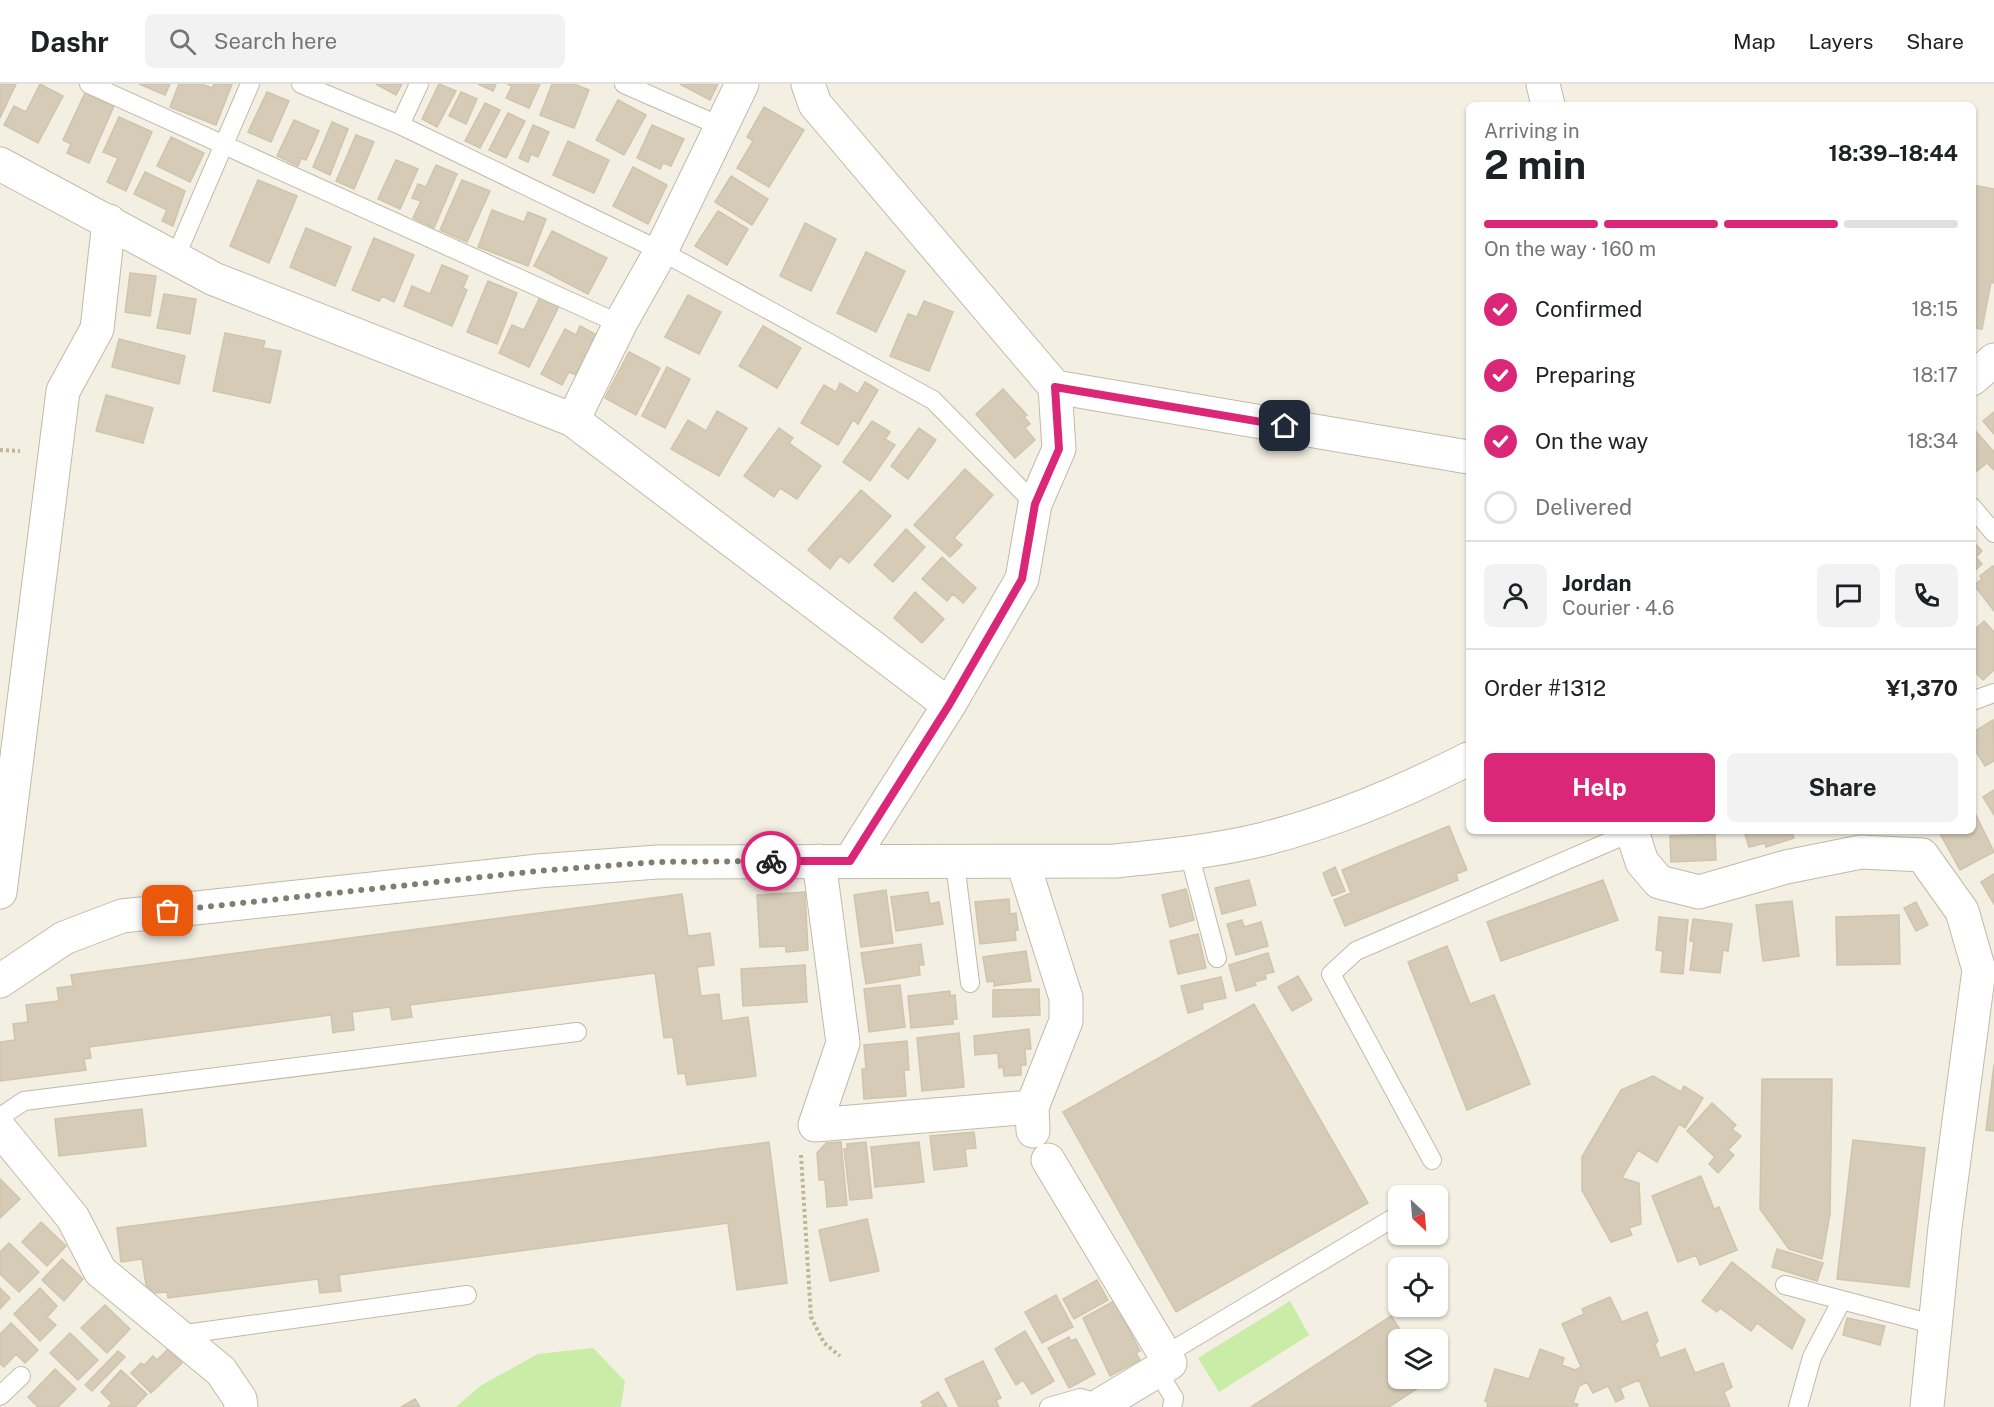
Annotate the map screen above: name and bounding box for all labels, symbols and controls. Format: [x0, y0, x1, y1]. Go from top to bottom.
search box [145, 14, 565, 68]
text: Dashr [30, 25, 109, 58]
icon: search [166, 25, 199, 58]
text: Search here [214, 28, 337, 54]
text: Map [1733, 29, 1776, 54]
text: Layers [1809, 29, 1873, 54]
text: Share [1906, 29, 1964, 54]
text: Arriving in [1484, 119, 1579, 143]
text: 18:39–18:44 [1828, 140, 1958, 166]
text: 2 min [1484, 142, 1586, 188]
text: On the way · 160 m [1484, 237, 1656, 261]
icon: check [1484, 293, 1517, 326]
text: Confirmed [1535, 296, 1642, 322]
text: 18:15 [1911, 297, 1958, 321]
icon: check [1484, 359, 1517, 392]
text: Preparing [1535, 362, 1636, 388]
text: 18:17 [1912, 363, 1958, 387]
pin [1259, 400, 1310, 451]
icon: home [1268, 409, 1301, 442]
icon: check [1484, 425, 1517, 458]
text: On the way [1535, 428, 1648, 454]
text: 18:34 [1907, 429, 1958, 453]
text: Delivered [1535, 494, 1632, 520]
button: person [1484, 564, 1547, 627]
button: chat [1817, 564, 1880, 627]
button: phone [1895, 564, 1958, 627]
text: Jordan [1562, 570, 1631, 596]
text: Courier · 4.6 [1562, 596, 1674, 620]
text: Order #1312 [1484, 675, 1606, 701]
text: ¥1,370 [1886, 675, 1958, 701]
button: Help [1484, 753, 1715, 822]
button: Share [1727, 753, 1958, 822]
courier [741, 831, 801, 891]
icon: bike [755, 845, 788, 878]
pin [142, 885, 193, 936]
icon: bag [151, 894, 184, 927]
north arrow [1388, 1185, 1448, 1245]
map controls [1388, 1185, 1448, 1389]
button: locate [1388, 1257, 1448, 1317]
button: layers [1388, 1329, 1448, 1389]

